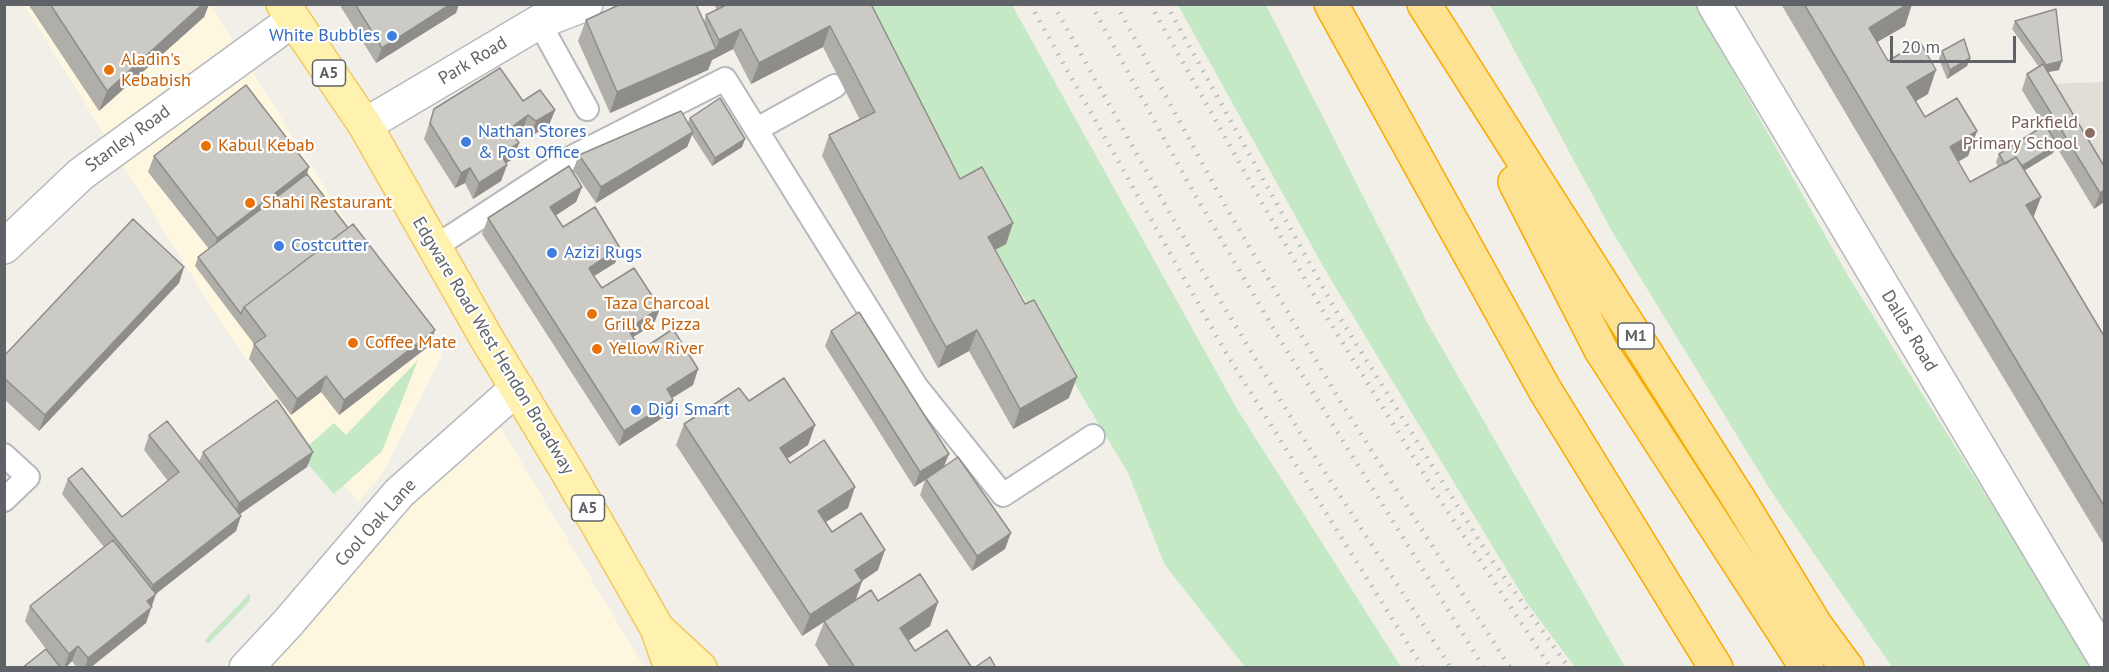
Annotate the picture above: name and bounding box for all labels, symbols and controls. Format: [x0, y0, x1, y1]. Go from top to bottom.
scale bar [1893, 24, 2019, 62]
place label: White Bubbles [269, 25, 380, 47]
marker: White Bubbles [385, 29, 399, 43]
street label: Park Road [435, 32, 511, 90]
text: 20 m [1901, 35, 1940, 58]
place label: Aladin's Kebabish [121, 49, 191, 92]
road number: A5 [312, 60, 346, 86]
marker: Aladin's Kebabish [102, 63, 116, 77]
street label: Stanley Road [81, 101, 175, 177]
place label: Parkfield Primary School [1963, 112, 2078, 154]
place label: Nathan Stores & Post Office [478, 121, 587, 164]
marker: Parkfield Primary School [2083, 126, 2097, 140]
place label: Kabul Kebab [218, 135, 315, 157]
marker: Nathan Stores & Post Office [459, 135, 473, 149]
marker: Kabul Kebab [199, 139, 213, 153]
place label: Shahi Restaurant [262, 192, 392, 214]
marker: Shahi Restaurant [243, 196, 257, 210]
street label: Edgware Road West Hendon Broadway [407, 213, 579, 479]
place label: Costcutter [291, 235, 369, 257]
marker: Costcutter [272, 239, 286, 253]
place label: Azizi Rugs [564, 242, 642, 264]
marker: Azizi Rugs [545, 246, 559, 260]
street label: Dallas Road [1876, 287, 1942, 375]
place label: Taza Charcoal Grill & Pizza [604, 293, 710, 336]
marker: Taza Charcoal Grill & Pizza [585, 307, 599, 321]
road number: M1 [1618, 323, 1654, 349]
place label: Coffee Mate [365, 332, 456, 354]
marker: Coffee Mate [346, 336, 360, 350]
place label: Yellow River [609, 338, 704, 360]
marker: Yellow River [590, 342, 604, 356]
place label: Digi Smart [648, 399, 730, 421]
marker: Digi Smart [629, 403, 643, 417]
street label: Cool Oak Lane [331, 475, 421, 571]
road number: A5 [572, 495, 604, 521]

